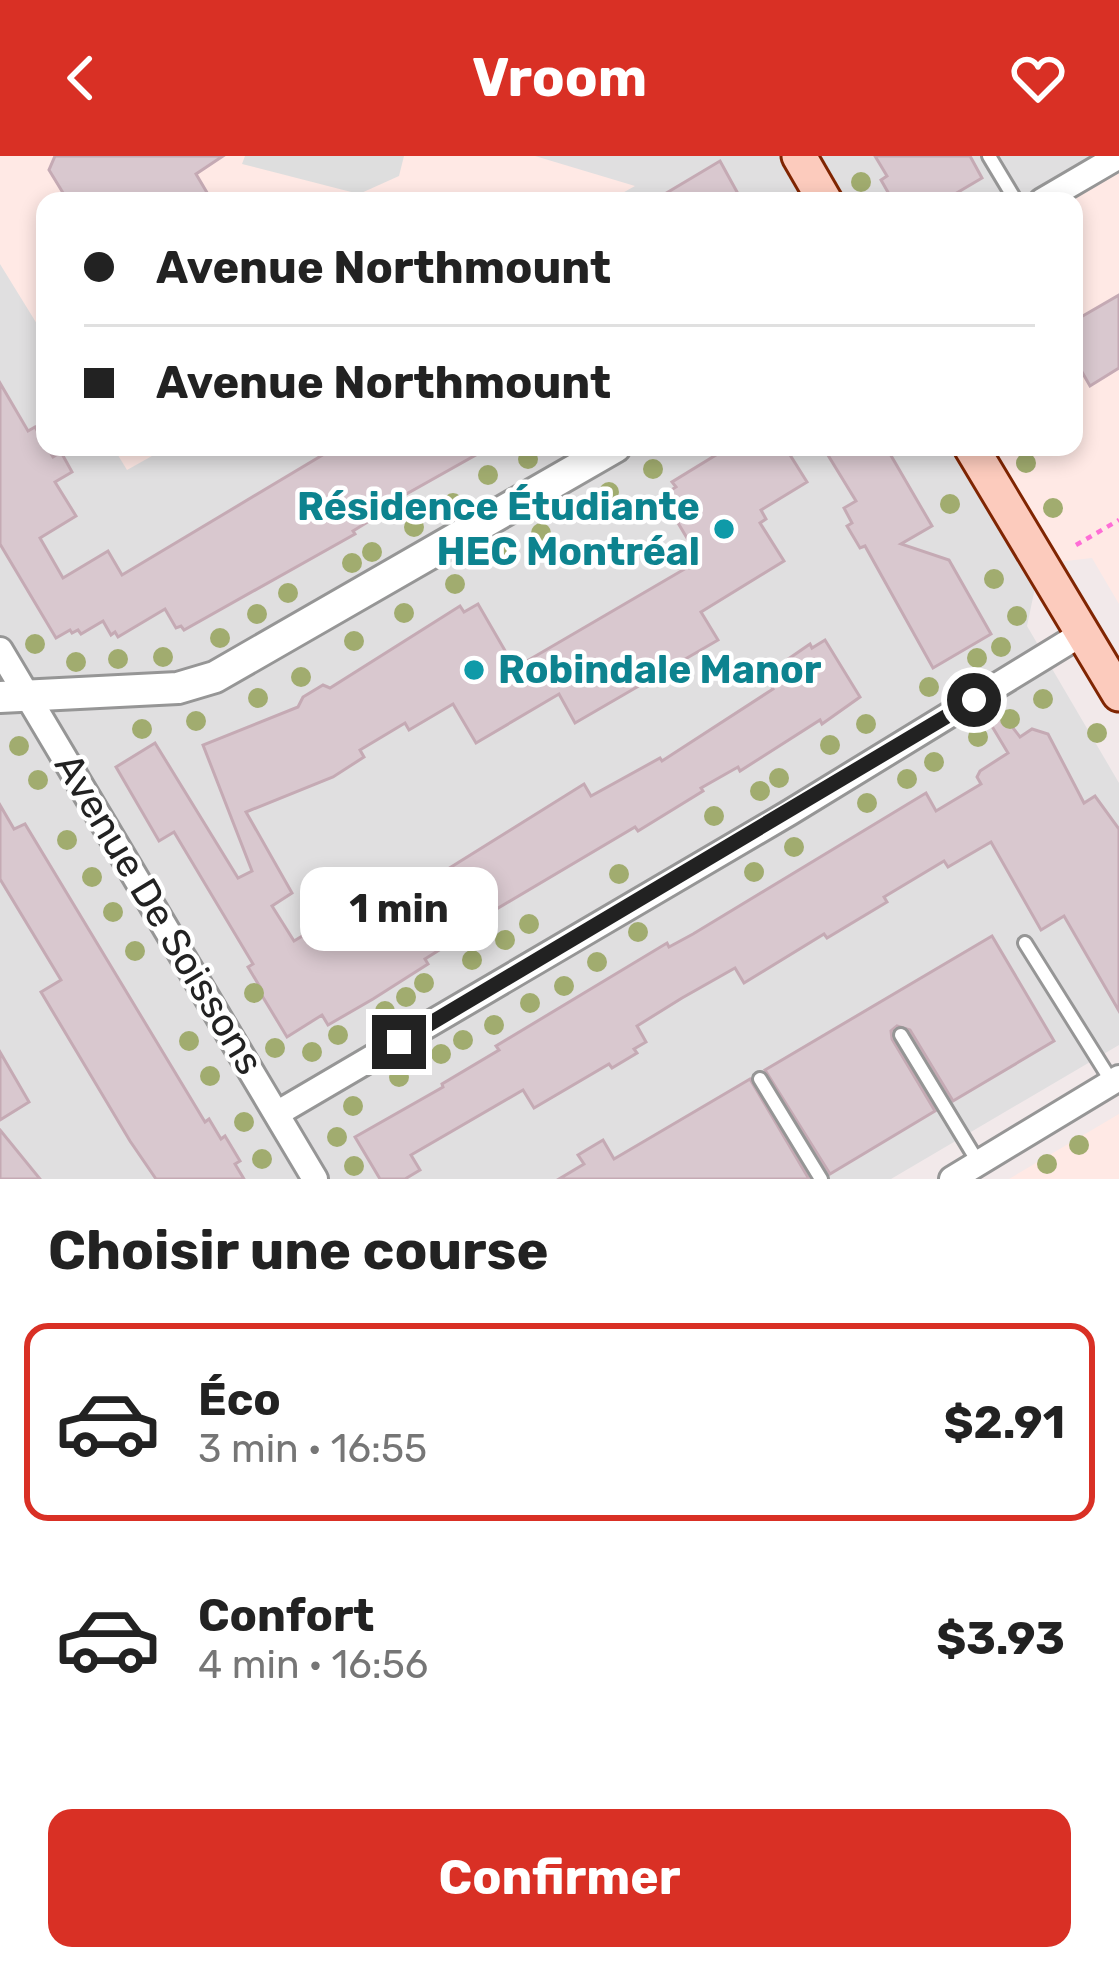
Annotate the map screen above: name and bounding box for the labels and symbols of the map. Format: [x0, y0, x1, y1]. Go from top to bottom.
place label: Résidence Étudiante HEC Montréal [297, 484, 700, 575]
marker: Résidence Étudiante HEC Montréal [711, 516, 737, 542]
place label: Robindale Manor [498, 647, 822, 693]
marker: Robindale Manor [461, 657, 487, 683]
route start [947, 673, 1001, 727]
street label: Avenue De Soissons [45, 745, 273, 1083]
callout: 1 min [300, 868, 498, 952]
route end [372, 1015, 426, 1069]

